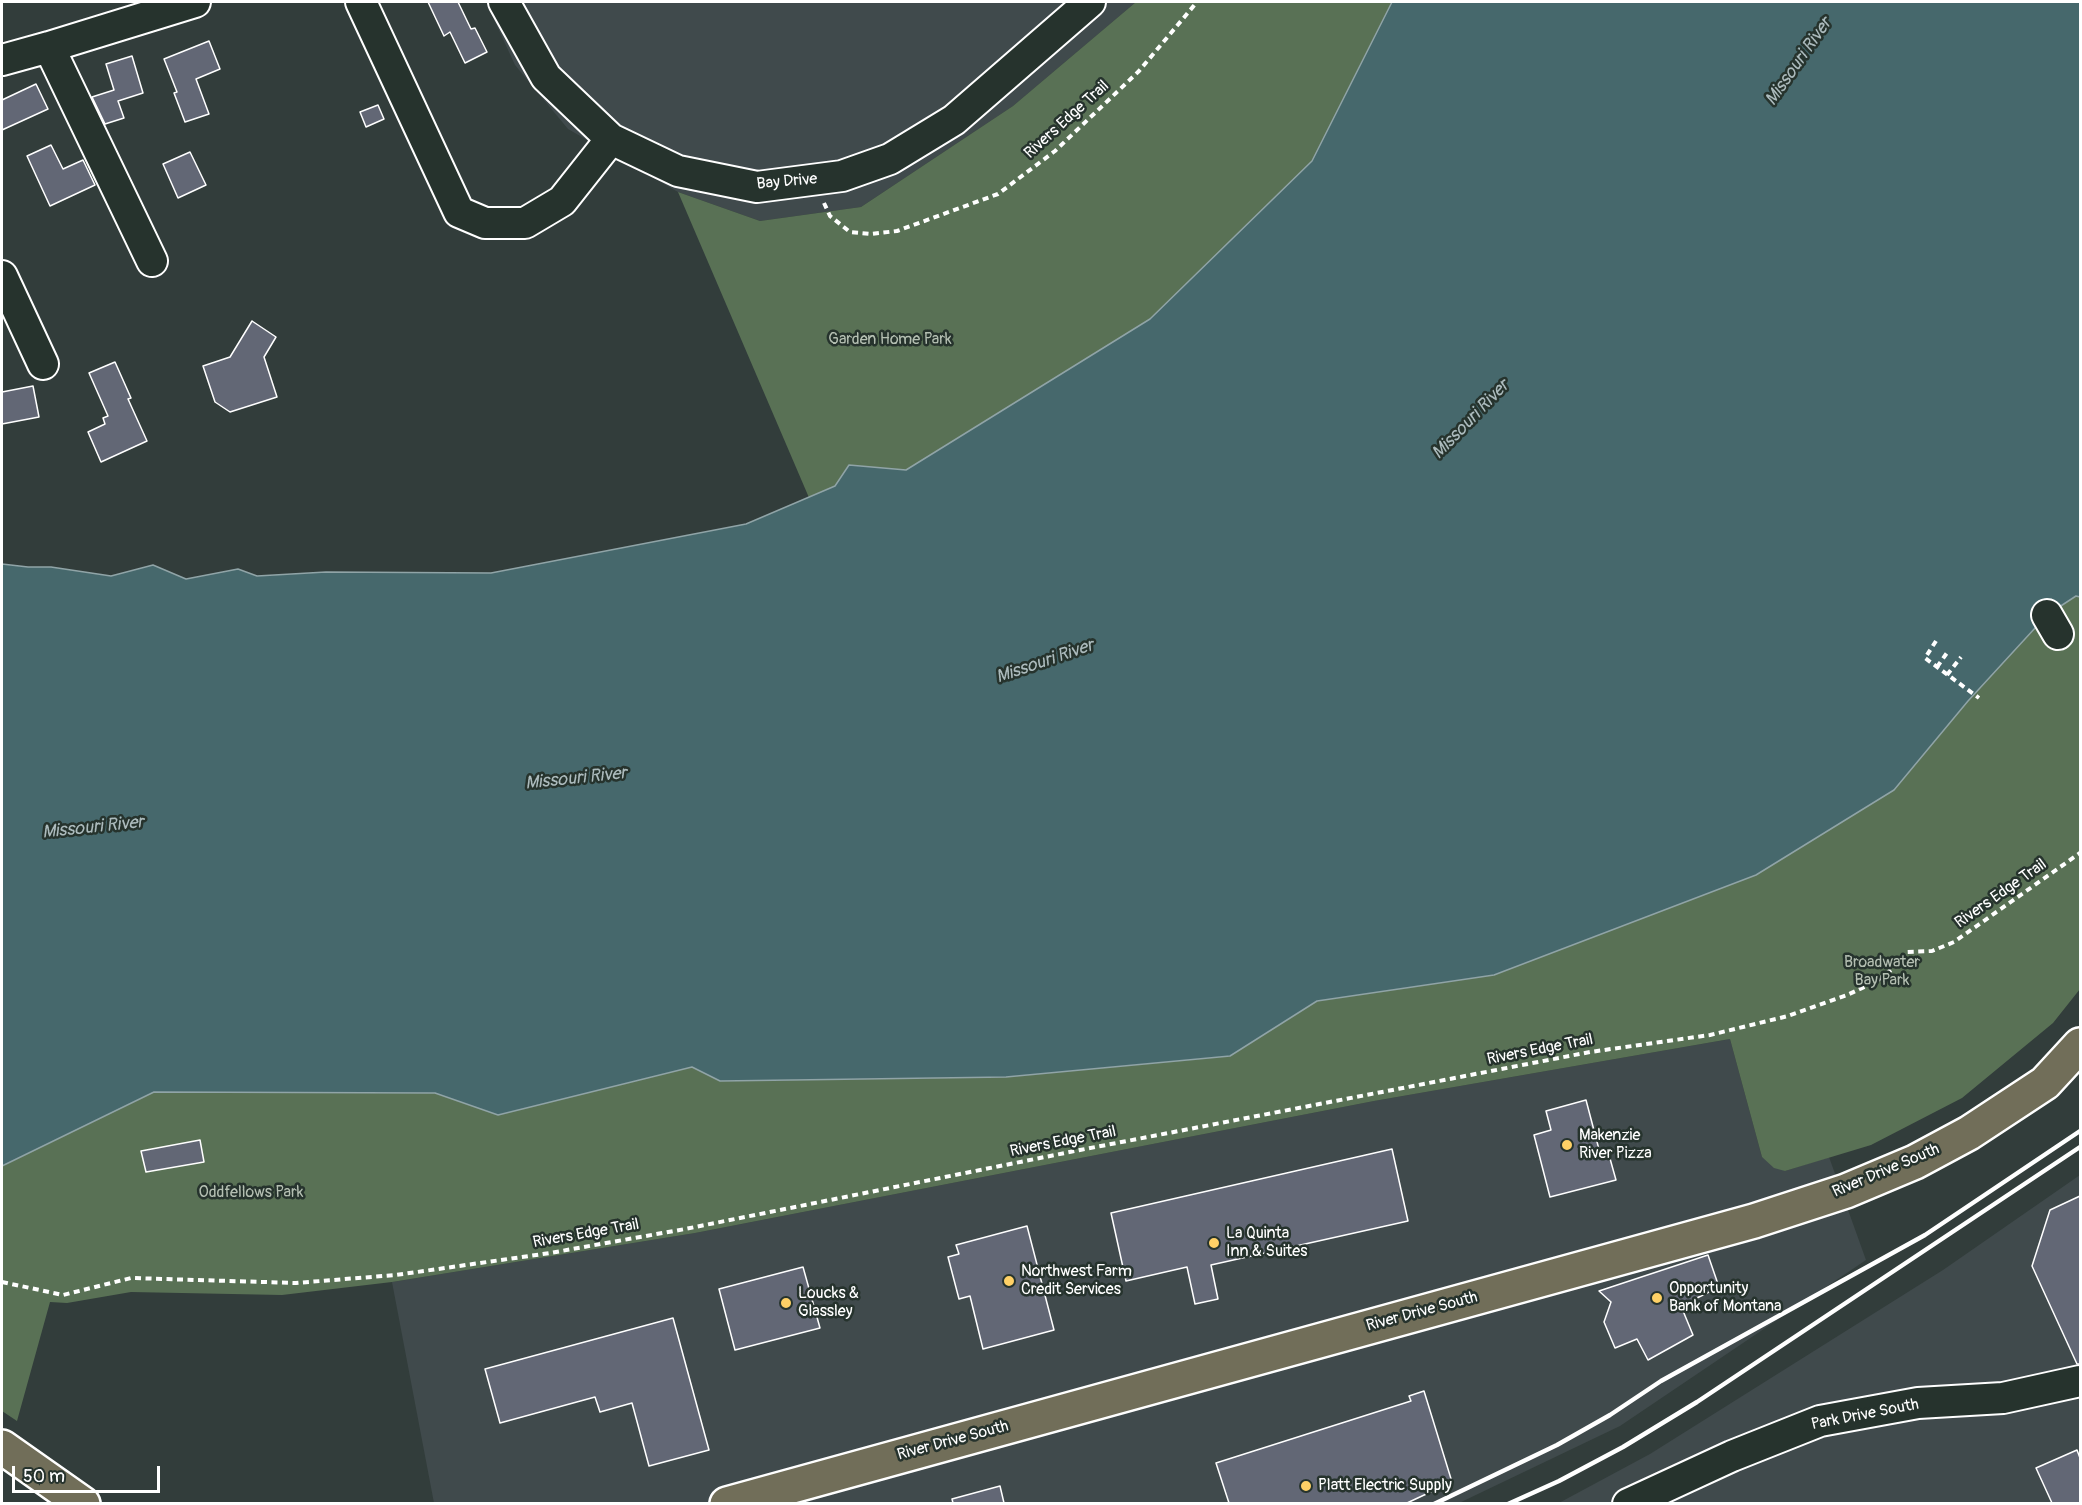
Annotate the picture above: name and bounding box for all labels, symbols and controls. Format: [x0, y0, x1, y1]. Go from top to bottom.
water label: Missouri River [1761, 14, 1837, 110]
street label: Rivers Edge Trail [1021, 77, 1113, 163]
street label: Bay Drive [756, 170, 818, 194]
park label: Garden Home Park [828, 330, 952, 350]
water label: Missouri River [1428, 376, 1514, 464]
water label: Missouri River [993, 635, 1097, 689]
water label: Missouri River [524, 763, 628, 795]
water label: Missouri River [41, 812, 145, 844]
street label: Rivers Edge Trail [1951, 855, 2051, 933]
park label: Broadwater Bay Park [1844, 953, 1920, 991]
street label: Rivers Edge Trail [1485, 1030, 1595, 1070]
street label: Rivers Edge Trail [1008, 1122, 1118, 1162]
place label: Makenzie River Pizza [1579, 1126, 1652, 1164]
marker: Makenzie River Pizza [1560, 1138, 1574, 1152]
street label: River Drive South [1830, 1140, 1942, 1202]
park label: Oddfellows Park [199, 1183, 303, 1203]
street label: Rivers Edge Trail [531, 1215, 641, 1253]
place label: La Quinta Inn & Suites [1226, 1224, 1307, 1262]
marker: La Quinta Inn & Suites [1207, 1236, 1221, 1250]
place label: Northwest Farm Credit Services [1021, 1262, 1132, 1300]
marker: Northwest Farm Credit Services [1002, 1274, 1016, 1288]
place label: Opportunity Bank of Montana [1669, 1279, 1782, 1317]
place label: Loucks & Glassley [798, 1284, 859, 1322]
street label: River Drive South [1364, 1288, 1480, 1336]
marker: Opportunity Bank of Montana [1650, 1291, 1664, 1305]
marker: Loucks & Glassley [779, 1296, 793, 1310]
street label: Park Drive South [1810, 1395, 1920, 1435]
street label: River Drive South [895, 1417, 1011, 1465]
scale bar [15, 1454, 164, 1492]
text: 50 m [23, 1465, 65, 1488]
place label: Platt Electric Supply [1318, 1476, 1452, 1496]
marker: Platt Electric Supply [1299, 1479, 1313, 1493]

